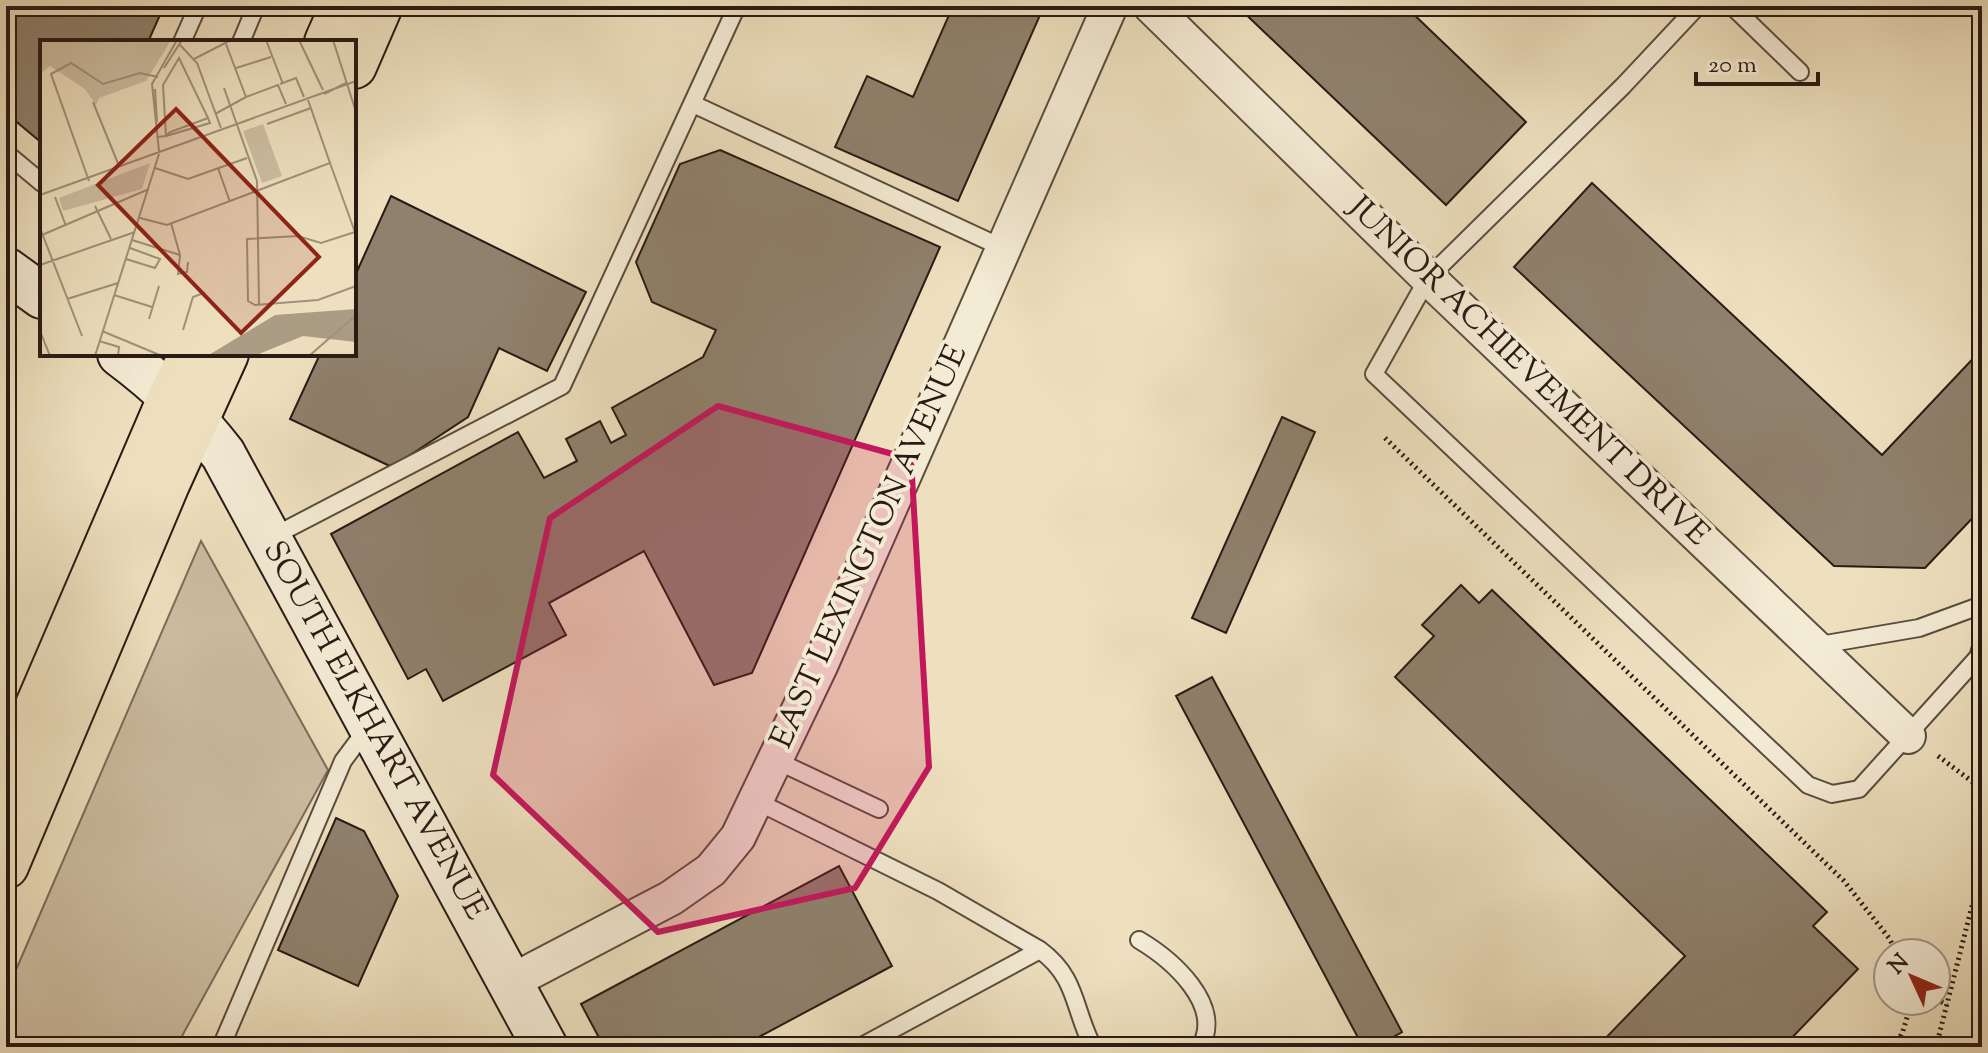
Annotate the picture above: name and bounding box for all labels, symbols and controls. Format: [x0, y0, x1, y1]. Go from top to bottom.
scale bar [1696, 36, 1818, 86]
inset map [40, 40, 356, 356]
text: 20 m [1708, 49, 1757, 83]
street label: JUNIOR ACHIEVEMENT DRIVE [1336, 185, 1719, 558]
street label: EAST LEXINGTON AVENUE [760, 338, 980, 756]
street label: SOUTH ELKHART AVENUE [250, 533, 498, 929]
north arrow [1872, 937, 1952, 1017]
text: N [1882, 947, 1918, 983]

